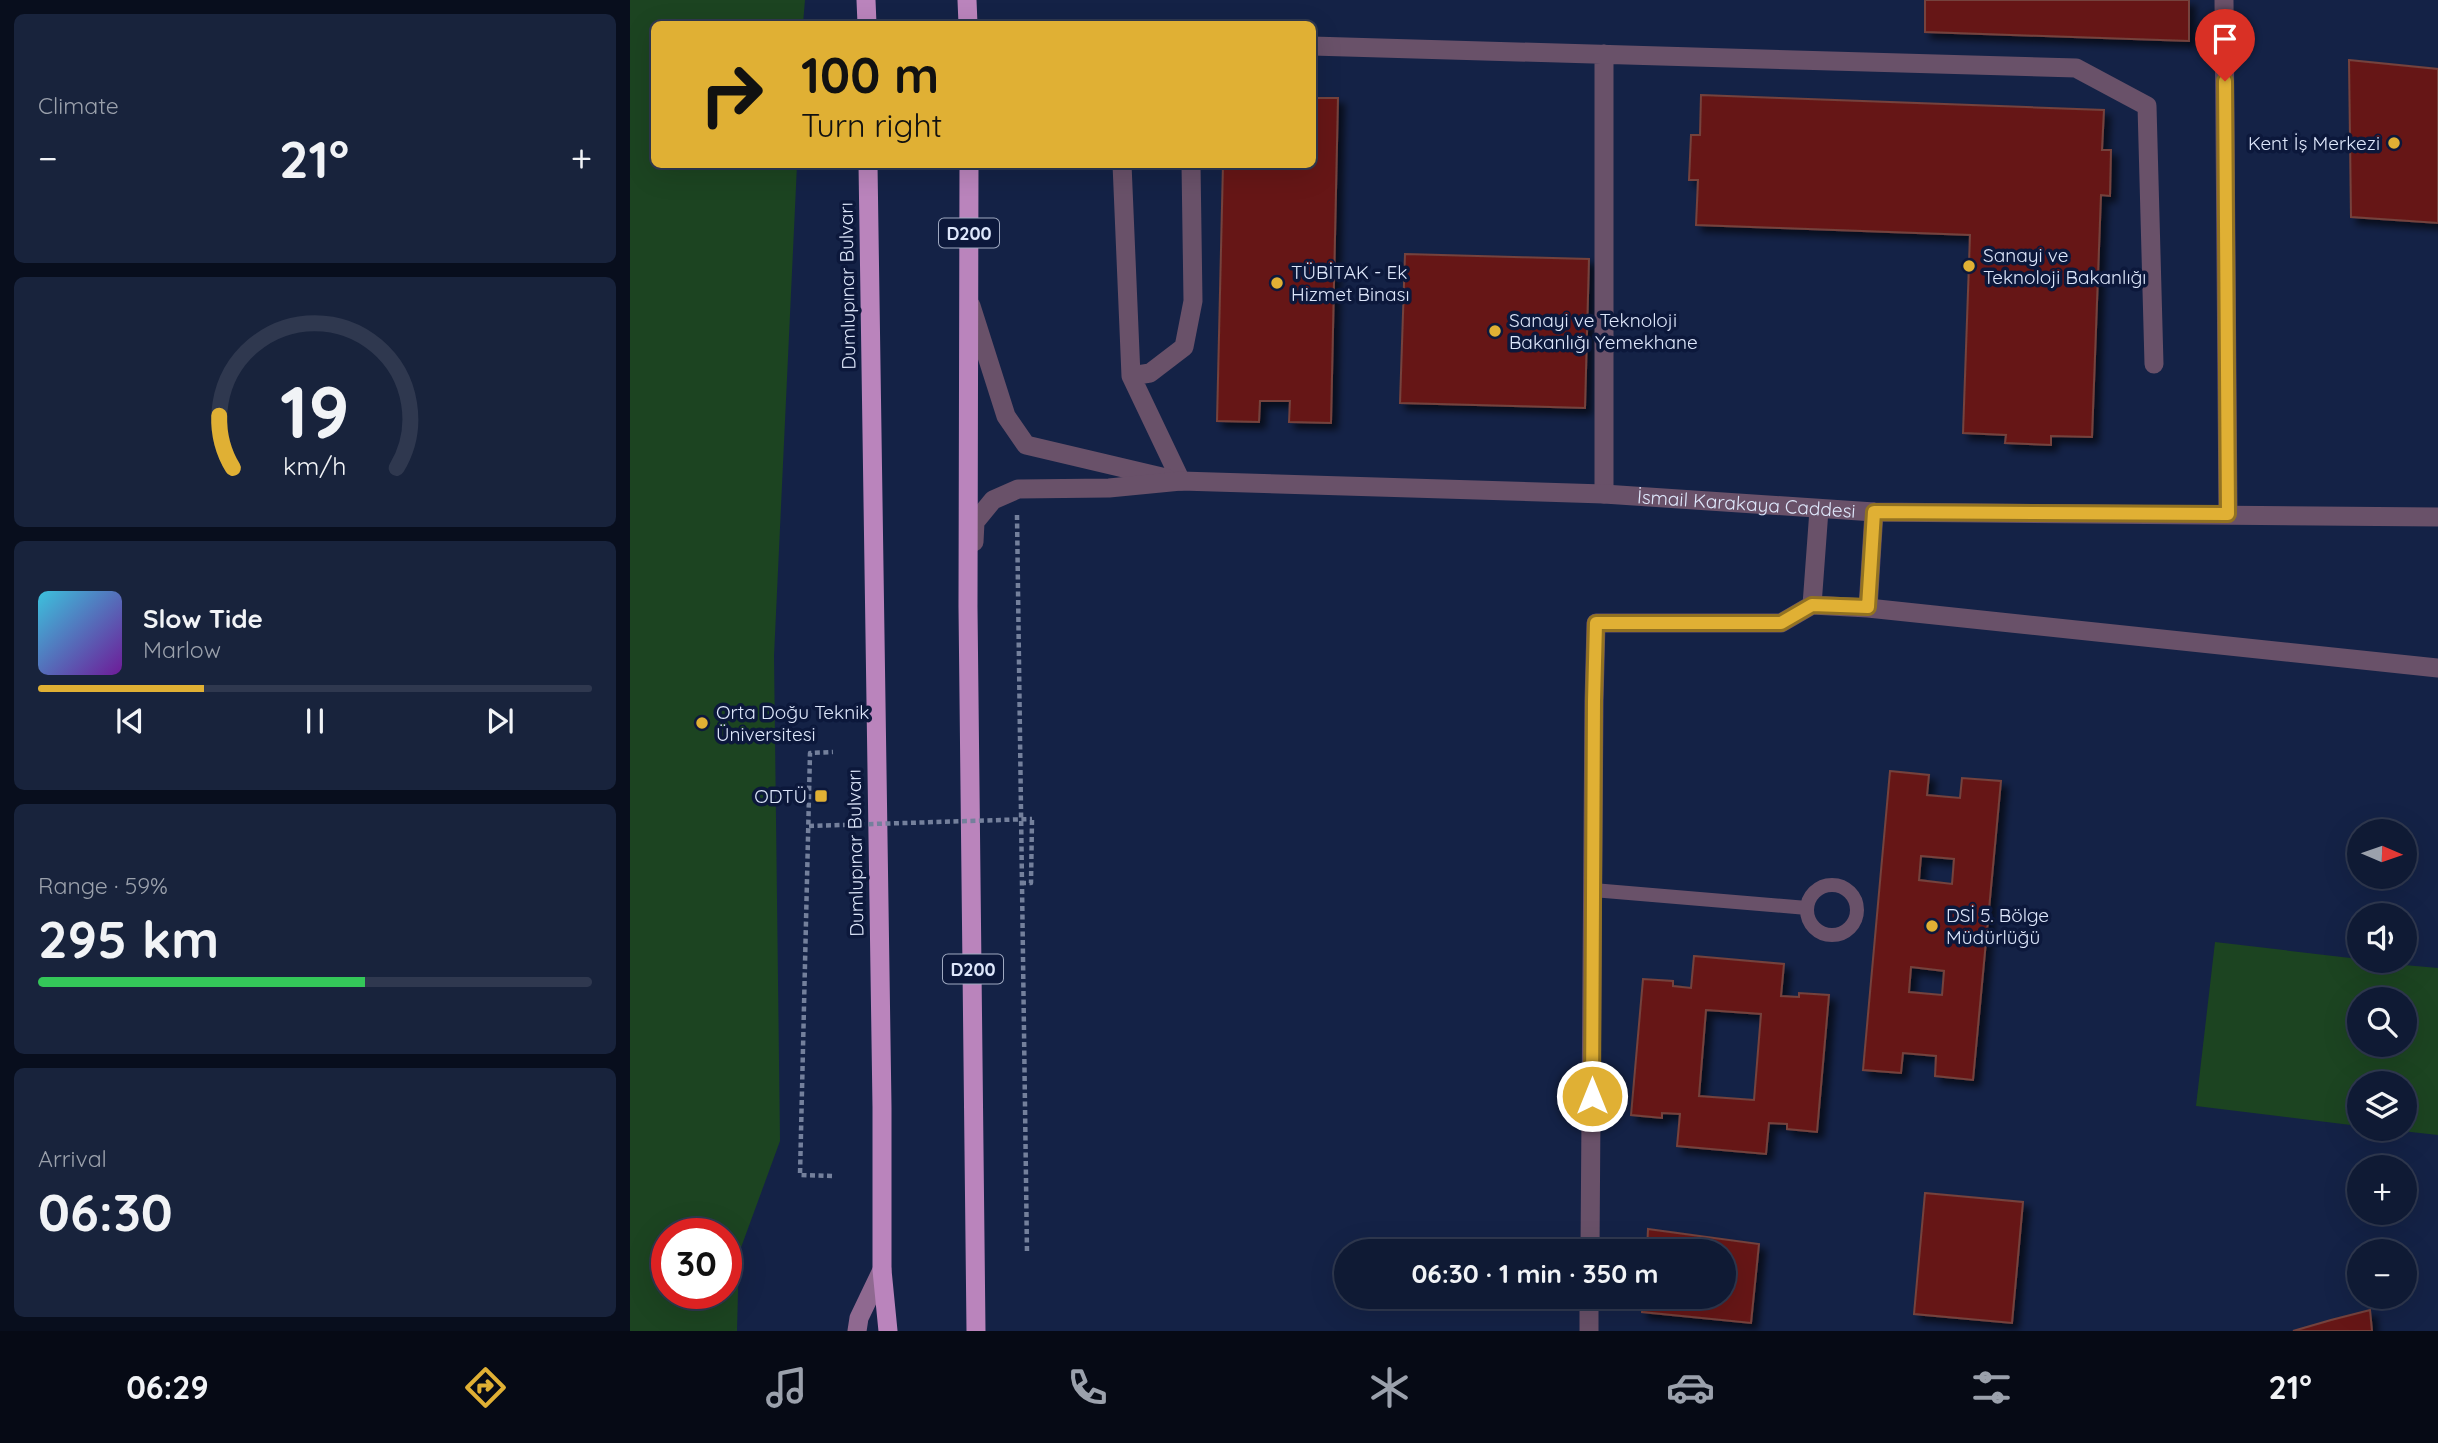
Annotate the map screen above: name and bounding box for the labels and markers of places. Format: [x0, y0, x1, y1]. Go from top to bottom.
pin [2195, 9, 2255, 81]
place label: Kent İş Merkezi [2248, 131, 2380, 155]
marker: Kent İş Merkezi [2386, 135, 2402, 151]
place label: Sanayi ve Teknoloji Bakanlığı [1983, 243, 2146, 289]
marker: Sanayi ve Teknoloji Bakanlığı [1961, 258, 1977, 274]
place label: TÜBİTAK - Ek Hizmet Binası [1291, 260, 1409, 306]
marker: TÜBİTAK - Ek Hizmet Binası [1269, 275, 1285, 291]
place label: Sanayi ve Teknoloji Bakanlığı Yemekhane [1509, 308, 1698, 354]
marker: Sanayi ve Teknoloji Bakanlığı Yemekhane [1487, 323, 1503, 339]
place label: Orta Doğu Teknik Üniversitesi [716, 700, 869, 746]
marker: Orta Doğu Teknik Üniversitesi [694, 715, 710, 731]
place label: ODTÜ [754, 784, 807, 808]
marker: ODTÜ [813, 788, 829, 804]
place label: DSİ 5. Bölge Müdürlüğü [1946, 903, 2049, 949]
marker: DSİ 5. Bölge Müdürlüğü [1924, 918, 1940, 934]

